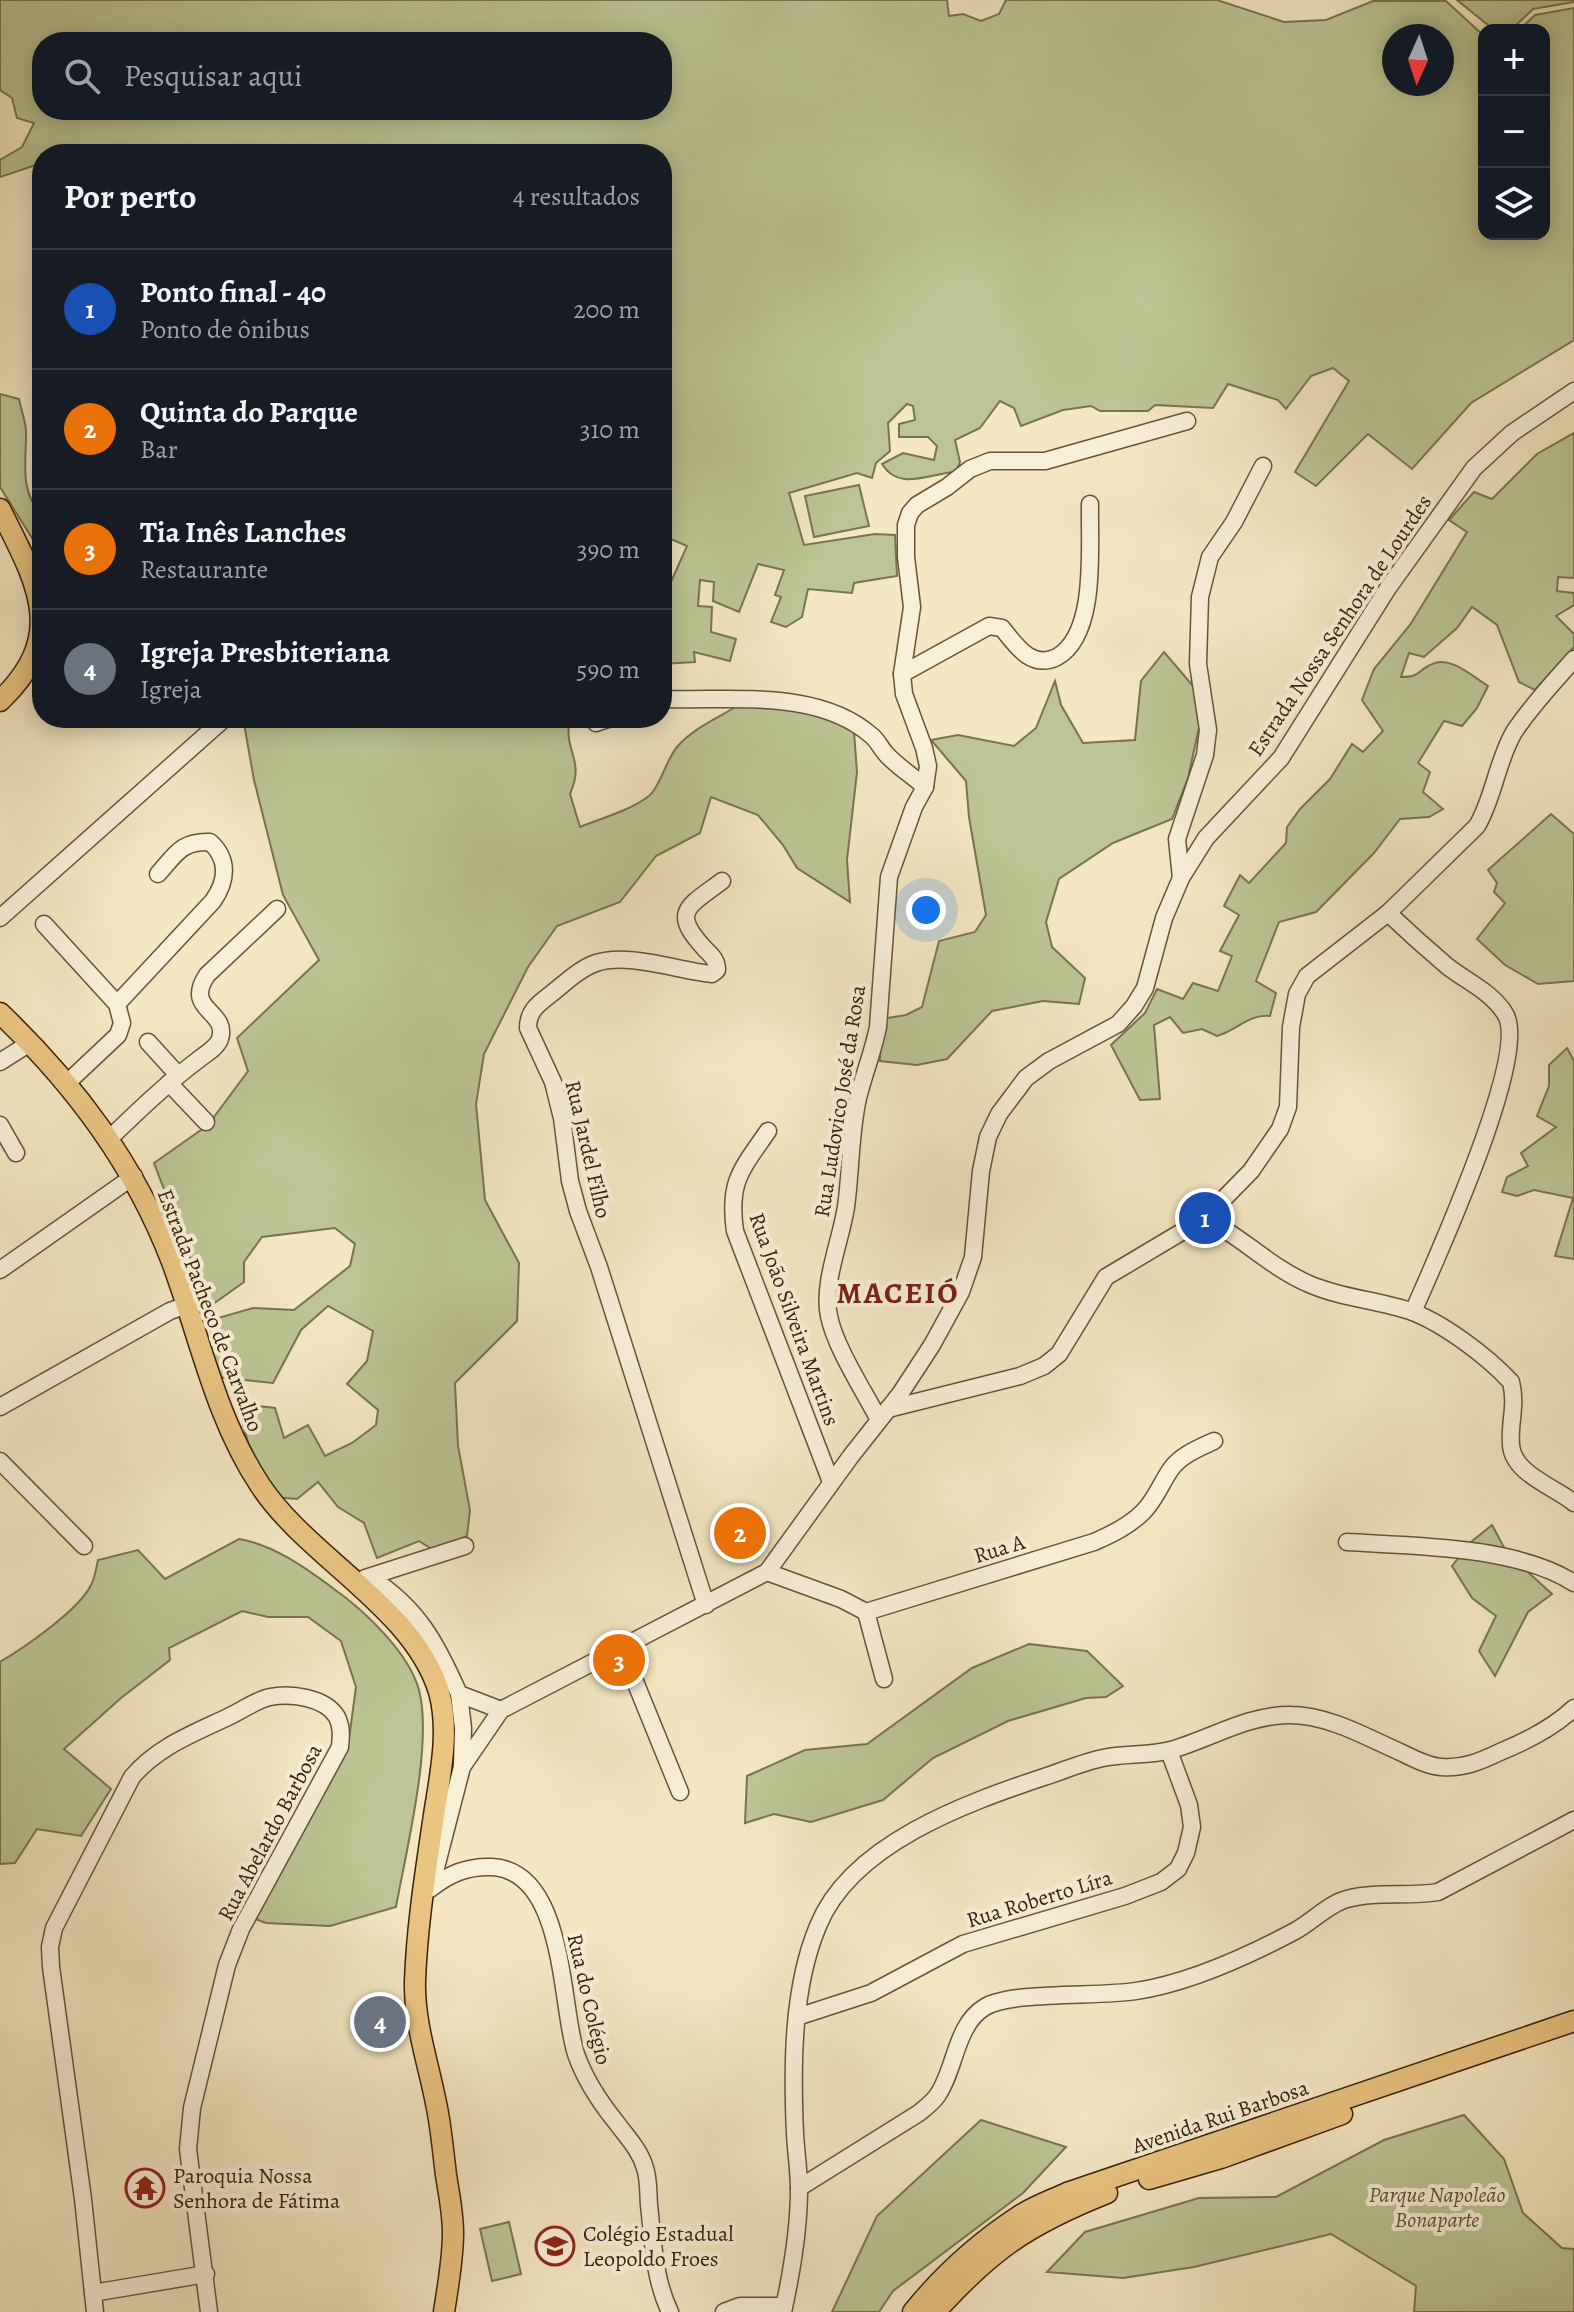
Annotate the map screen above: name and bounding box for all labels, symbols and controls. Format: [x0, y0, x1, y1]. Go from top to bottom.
north arrow [1382, 24, 1454, 96]
map controls [1478, 24, 1550, 240]
button: + [1478, 24, 1550, 96]
search box [32, 32, 672, 120]
icon: search [60, 54, 104, 98]
text: Pesquisar aqui [124, 56, 302, 96]
button: − [1478, 96, 1550, 168]
button: layers [1478, 168, 1550, 240]
text: Por perto [64, 173, 197, 220]
text: 4 resultados [513, 179, 640, 214]
text: Ponto final - 40 [140, 272, 326, 312]
text: 1 [85, 292, 95, 327]
text: 200 m [573, 292, 640, 327]
text: Ponto de ônibus [140, 312, 310, 347]
text: Quinta do Parque [140, 392, 358, 432]
text: 2 [84, 412, 96, 447]
text: 310 m [580, 412, 640, 447]
text: Bar [140, 432, 178, 467]
street label: Estrada Nossa Senhora de Lourdes [1241, 489, 1439, 762]
text: Tia Inês Lanches [140, 512, 347, 552]
text: 3 [84, 532, 96, 567]
text: 390 m [577, 532, 640, 567]
text: Restaurante [140, 552, 268, 587]
text: Igreja Presbiteriana [140, 632, 390, 672]
text: 4 [84, 652, 96, 687]
text: 590 m [576, 652, 640, 687]
text: Igreja [140, 672, 202, 707]
your location [906, 890, 946, 930]
street label: Rua Ludovico José da Rosa [807, 982, 873, 1219]
street label: Rua Jardel Filho [558, 1077, 618, 1221]
street label: Estrada Pacheco de Carvalho [150, 1185, 270, 1436]
pin: 1 [1179, 1188, 1231, 1248]
street label: Rua João Silveira Martins [742, 1209, 847, 1430]
district label: MACEIÓ [836, 1273, 960, 1313]
pin: 2 [714, 1503, 766, 1563]
street label: Rua A [970, 1527, 1030, 1571]
pin: 3 [593, 1630, 645, 1690]
street label: Rua Abelardo Barbosa [210, 1738, 330, 1926]
street label: Rua Roberto Líra [963, 1862, 1117, 1935]
street label: Rua do Colégio [559, 1931, 619, 2068]
pin: 4 [354, 1992, 406, 2052]
street label: Avenida Rui Barbosa [1127, 2072, 1313, 2162]
place label: Paroquia Nossa Senhora de Fátima [173, 2161, 341, 2216]
temple icon: Paroquia Nossa Senhora de Fátima [124, 2167, 166, 2209]
park label: Parque Napoleão Bonaparte [1369, 2180, 1505, 2235]
place label: Colégio Estadual Leopoldo Froes [583, 2219, 734, 2274]
school or university icon: Colégio Estadual Leopoldo Froes [534, 2225, 576, 2267]

